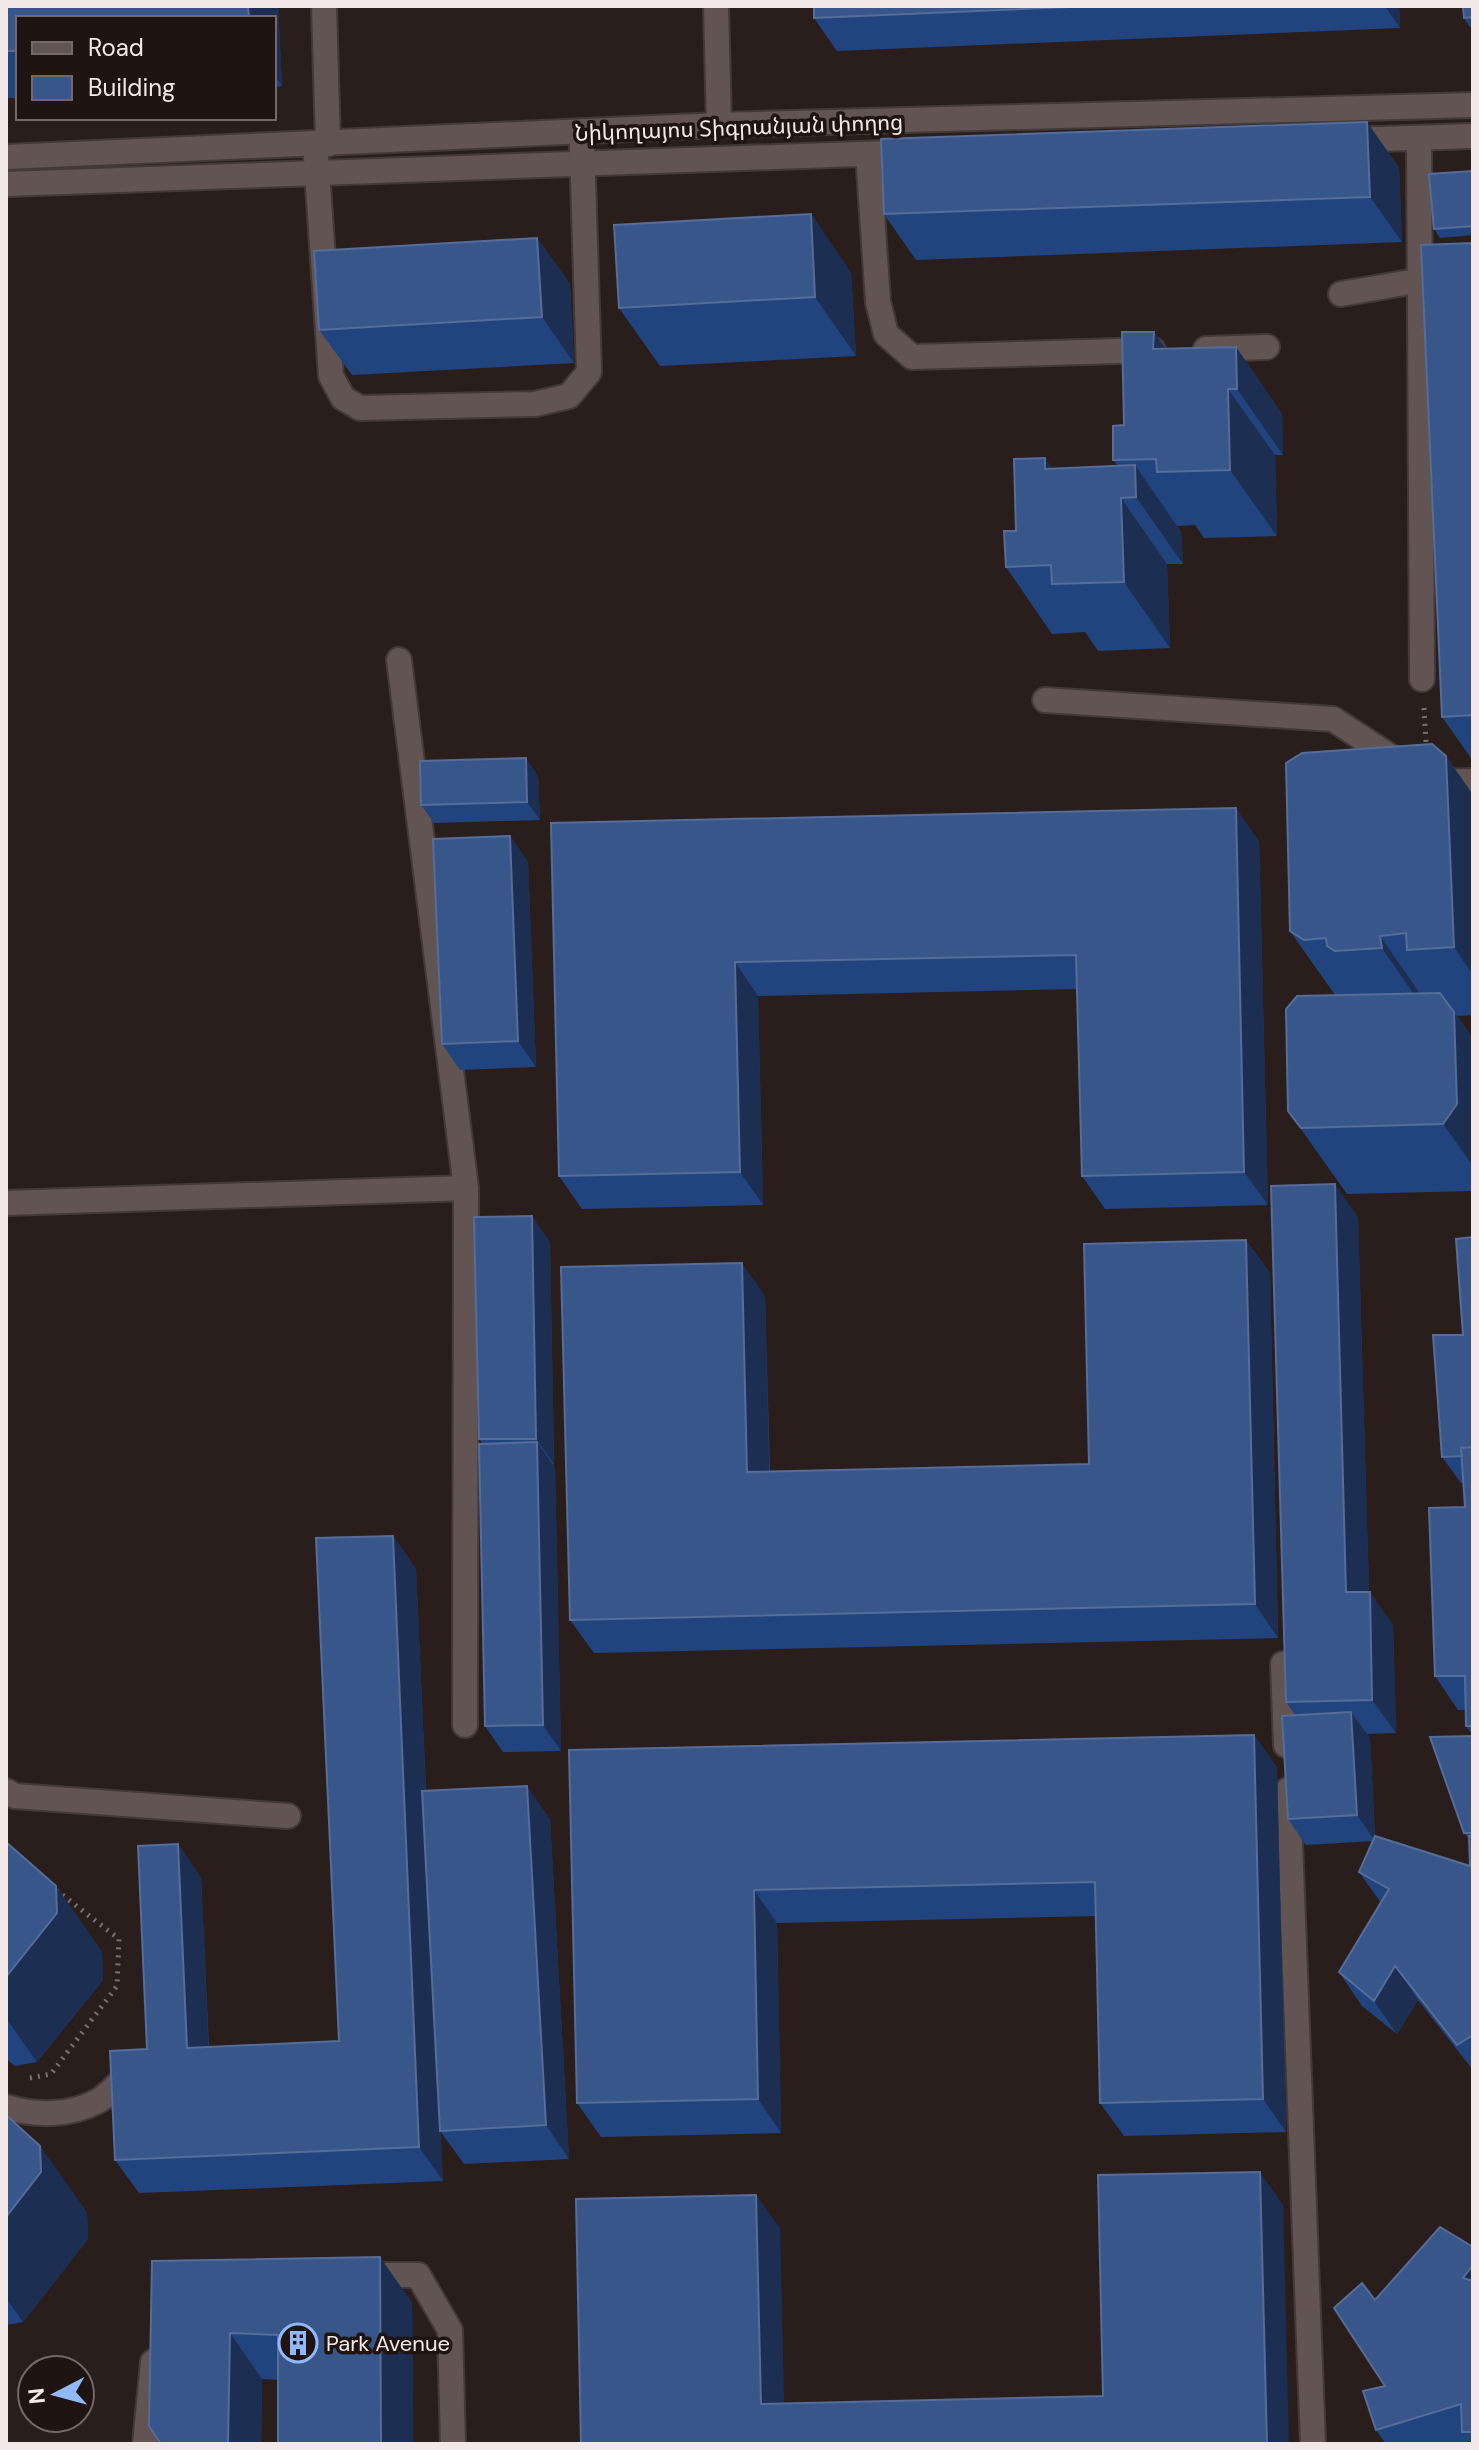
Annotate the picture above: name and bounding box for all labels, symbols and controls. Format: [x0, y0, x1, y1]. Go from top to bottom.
legend [16, 16, 276, 120]
text: Road [88, 32, 144, 63]
text: Building [88, 72, 175, 103]
street label: Նիկողայոս Տիգրանյան փողոց [574, 107, 904, 148]
building icon: Park Avenue [277, 2322, 319, 2364]
place label: Park Avenue [326, 2329, 450, 2358]
north arrow [16, 2354, 96, 2434]
text: N [21, 2387, 52, 2406]

